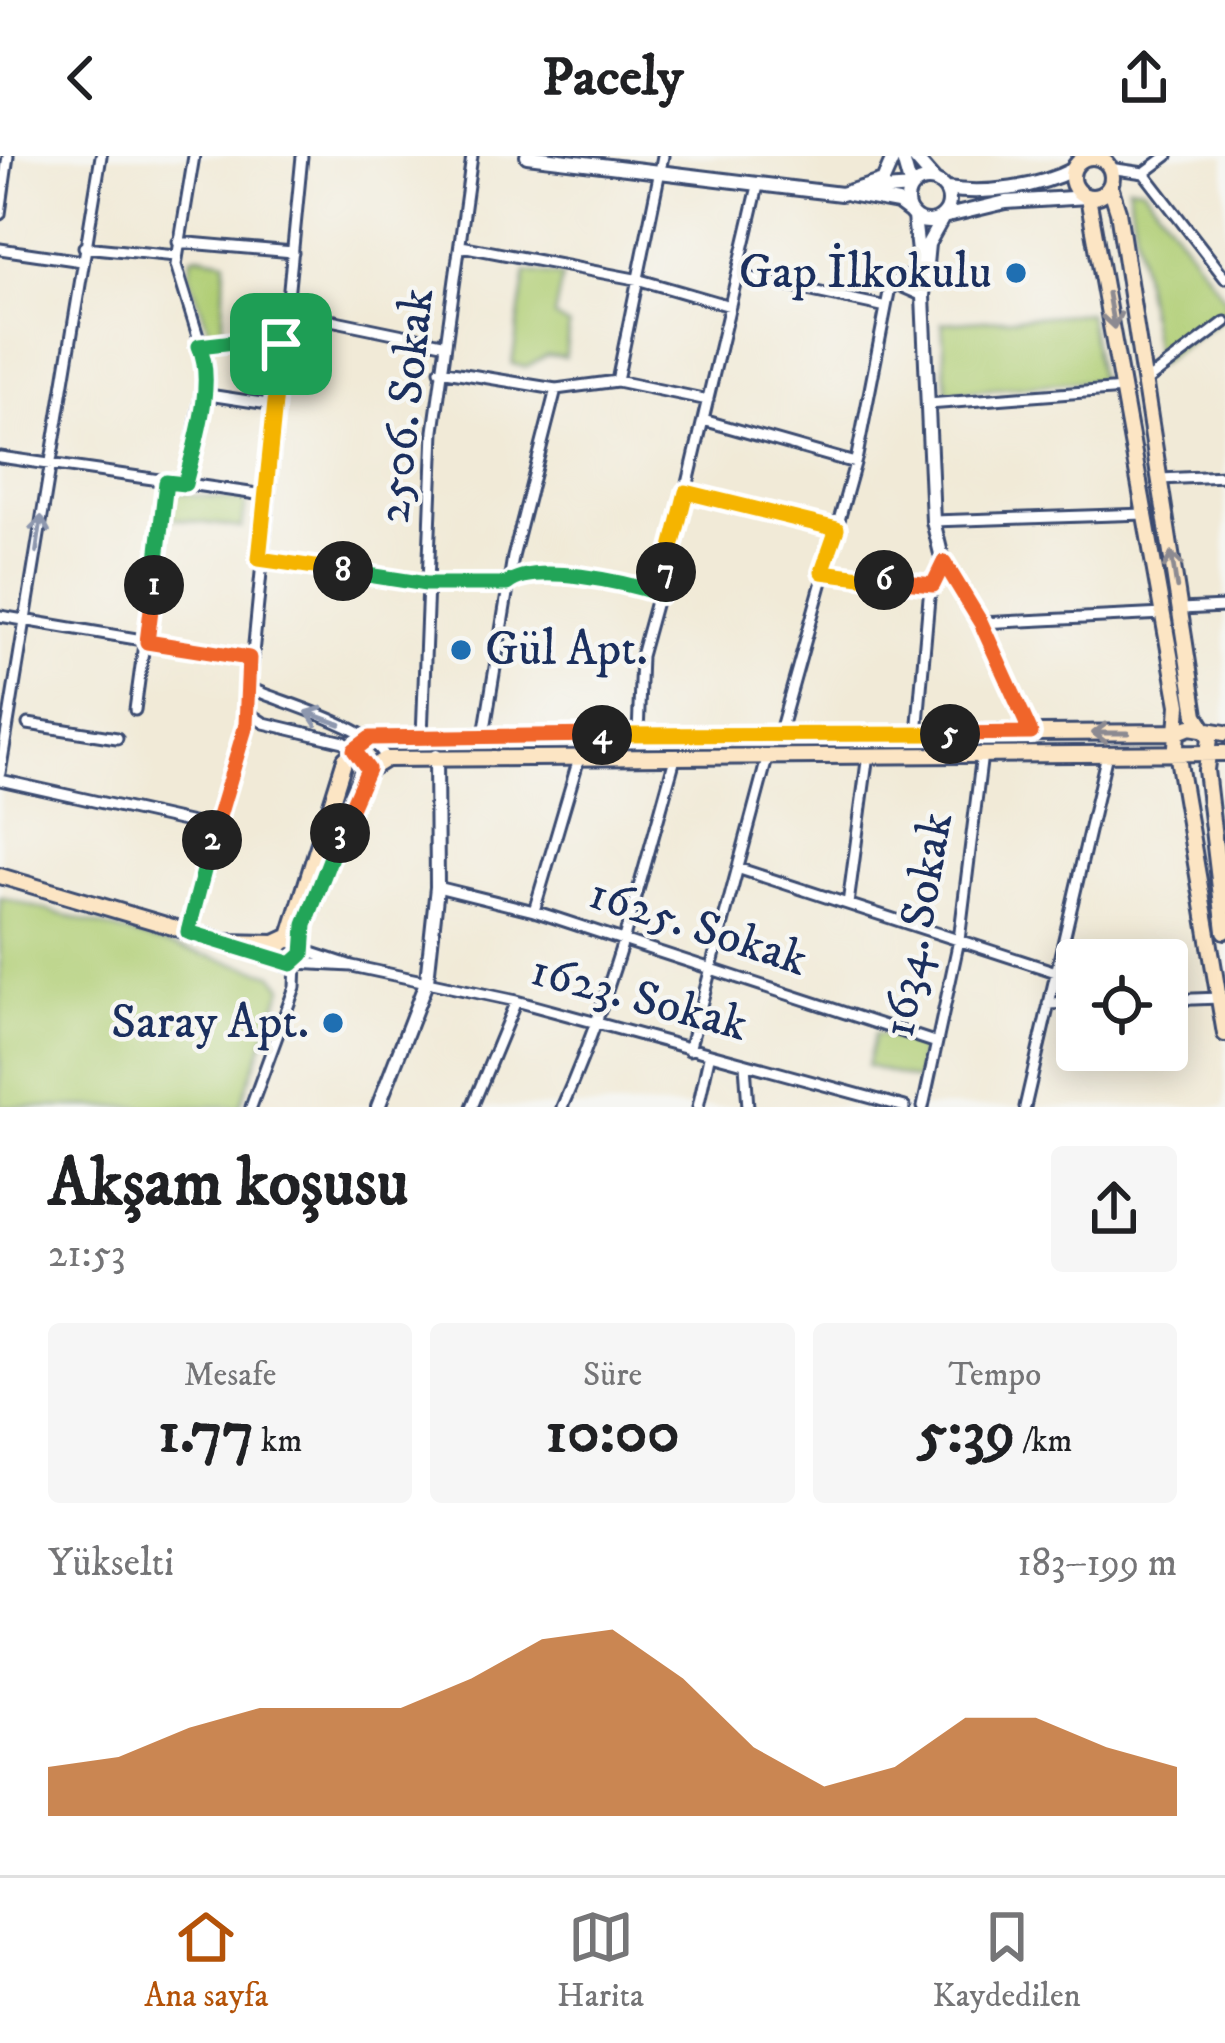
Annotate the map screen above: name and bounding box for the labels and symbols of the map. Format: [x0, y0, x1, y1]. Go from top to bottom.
place label: Gap İlkokulu [739, 242, 992, 303]
marker: Gap İlkokulu [1003, 260, 1029, 286]
street label: 2506. Sokak [364, 285, 448, 526]
one-way arrow [1100, 291, 1123, 330]
pin [230, 293, 332, 395]
one-way arrow [28, 515, 51, 554]
pin: 8 [313, 541, 373, 601]
pin: 7 [636, 542, 696, 602]
pin: 6 [854, 550, 914, 610]
one-way arrow [1162, 551, 1185, 590]
pin: 1 [124, 555, 184, 615]
place label: Gül Apt. [485, 620, 648, 680]
marker: Gül Apt. [448, 637, 474, 663]
pin: 5 [920, 704, 980, 764]
pin: 4 [572, 705, 632, 765]
one-way arrow [305, 706, 342, 727]
one-way arrow [1091, 722, 1130, 744]
pin: 3 [310, 803, 370, 863]
street label: 1634. Sokak [869, 808, 967, 1042]
pin: 2 [182, 810, 242, 870]
street label: 1625. Sokak [581, 864, 815, 991]
street label: 1623. Sokak [524, 940, 754, 1056]
place label: Saray Apt. [111, 993, 309, 1053]
marker: Saray Apt. [320, 1010, 346, 1036]

